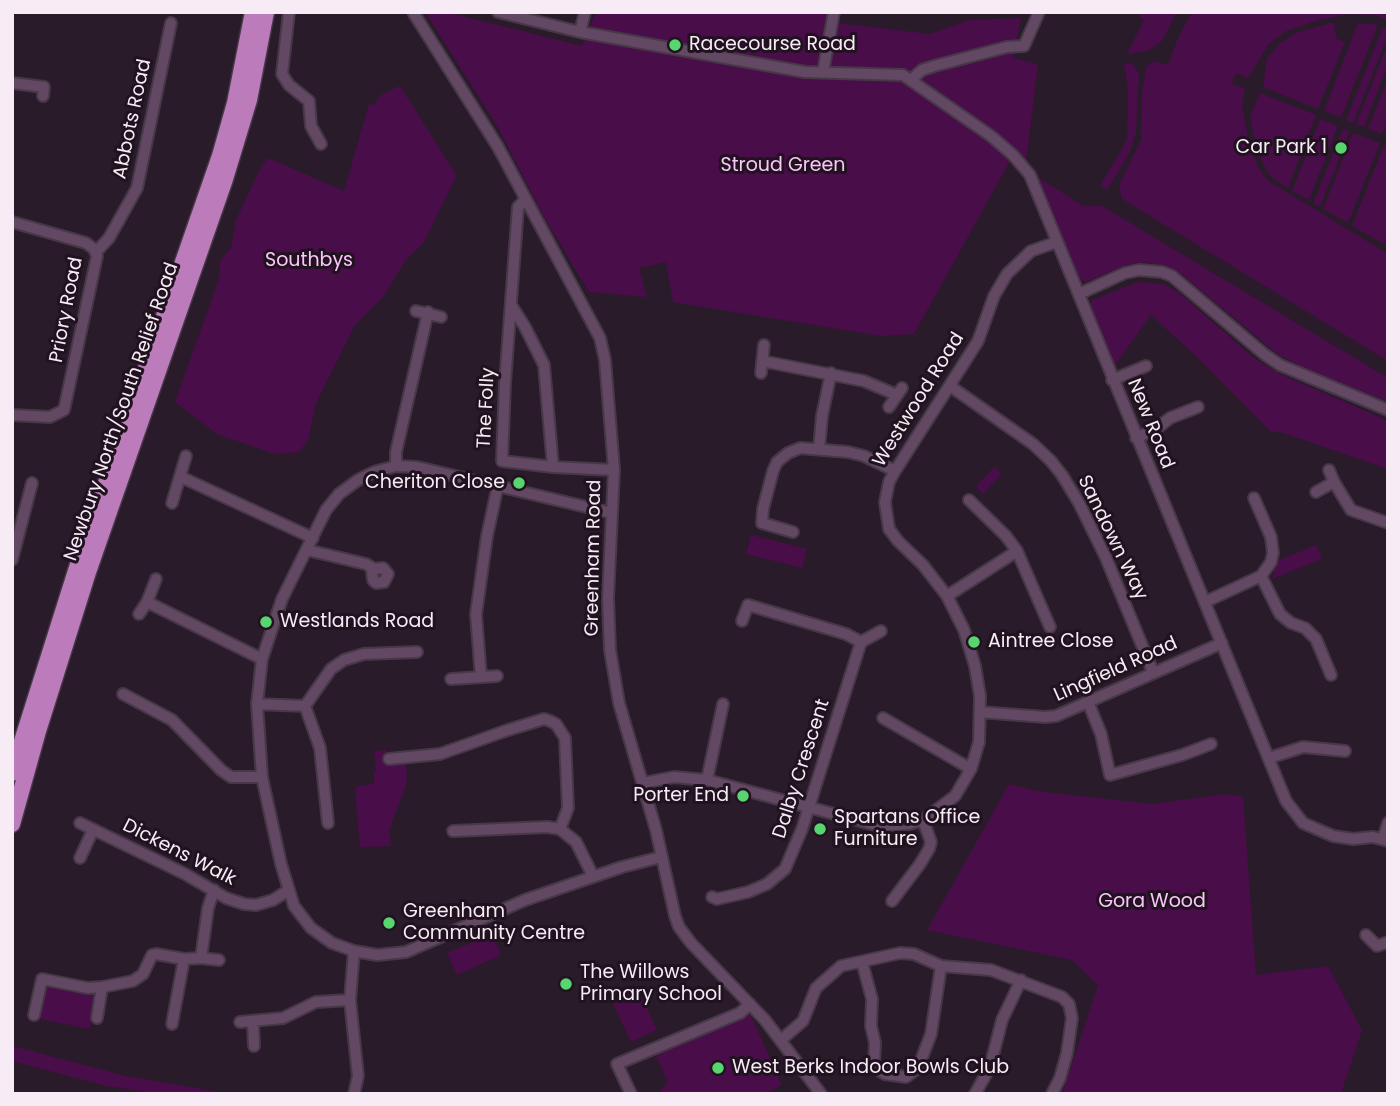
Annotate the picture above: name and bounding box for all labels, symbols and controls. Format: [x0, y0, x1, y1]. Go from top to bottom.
place label: Racecourse Road [689, 34, 856, 56]
marker: Racecourse Road [667, 37, 683, 53]
street label: Abbots Road [109, 57, 157, 181]
place label: Car Park 1 [1235, 137, 1327, 159]
marker: Car Park 1 [1333, 140, 1349, 156]
park label: Stroud Green [721, 155, 845, 177]
park label: Southbys [265, 250, 353, 272]
street label: Priory Road [46, 255, 88, 365]
street label: Newbury North/South Relief Road [60, 260, 184, 564]
street label: Westwood Road [868, 329, 970, 471]
street label: The Folly [473, 367, 501, 449]
street label: New Road [1122, 376, 1178, 472]
place label: Cheriton Close [365, 472, 505, 494]
street label: Sandown Way [1072, 472, 1152, 604]
marker: Cheriton Close [511, 475, 527, 491]
street label: Greenham Road [581, 479, 607, 637]
place label: Westlands Road [280, 611, 434, 633]
marker: Westlands Road [258, 614, 274, 630]
place label: Aintree Close [988, 631, 1113, 653]
street label: Lingfield Road [1051, 633, 1181, 707]
marker: Aintree Close [966, 634, 982, 650]
street label: Dalby Crescent [769, 696, 835, 842]
place label: Porter End [633, 785, 729, 807]
marker: Porter End [735, 788, 751, 804]
place label: Spartans Office Furniture [834, 807, 980, 851]
street label: Dickens Walk [118, 815, 240, 891]
marker: Spartans Office Furniture [812, 821, 828, 837]
park label: Gora Wood [1098, 891, 1206, 913]
place label: Greenham Community Centre [403, 901, 585, 945]
marker: Greenham Community Centre [381, 915, 397, 931]
place label: The Willows Primary School [580, 962, 722, 1006]
marker: The Willows Primary School [558, 976, 574, 992]
place label: West Berks Indoor Bowls Club [732, 1057, 1009, 1079]
marker: West Berks Indoor Bowls Club [710, 1060, 726, 1076]

